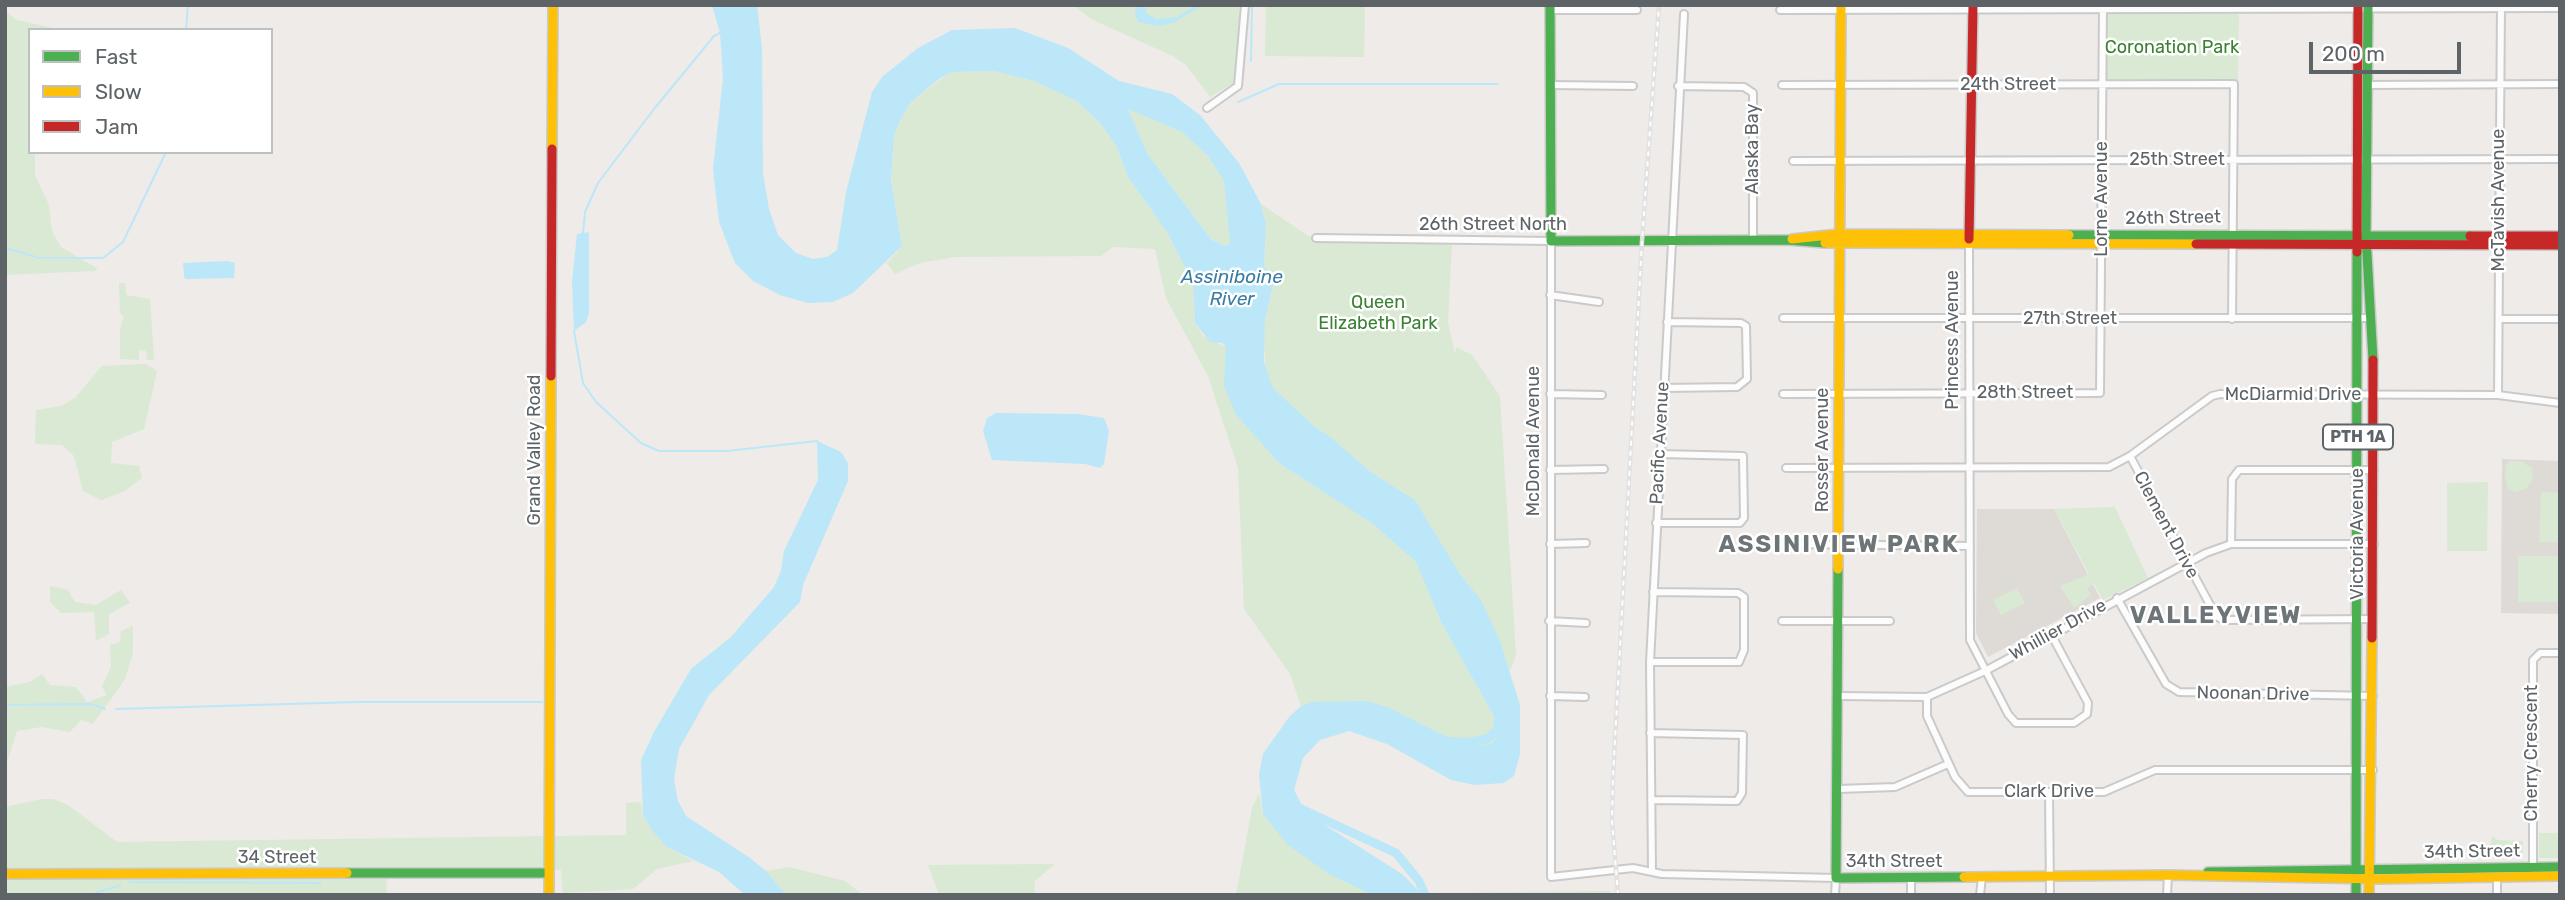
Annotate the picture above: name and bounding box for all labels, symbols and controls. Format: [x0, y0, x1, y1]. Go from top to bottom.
legend [28, 28, 273, 154]
scale bar [2313, 28, 2465, 72]
park label: Coronation Park [2105, 37, 2239, 59]
text: 200 m [2322, 41, 2385, 66]
text: Fast [95, 44, 137, 69]
street label: 24th Street [1960, 74, 2056, 96]
text: Slow [95, 79, 142, 104]
street label: Alaska Bay [1742, 104, 1764, 194]
text: Jam [95, 114, 139, 139]
street label: McTavish Avenue [2488, 129, 2510, 271]
street label: Lorne Avenue [2091, 141, 2113, 257]
street label: 25th Street [2129, 149, 2225, 171]
street label: 26th Street [2125, 206, 2221, 230]
street label: 26th Street North [1419, 214, 1567, 236]
water label: Assiniboine River [1181, 267, 1283, 311]
street label: Princess Avenue [1942, 270, 1964, 410]
park label: Queen Elizabeth Park [1318, 292, 1438, 334]
street label: 27th Street [2023, 308, 2117, 330]
street label: McDonald Avenue [1523, 366, 1545, 516]
street label: Grand Valley Road [524, 374, 546, 526]
street label: Pacific Avenue [1646, 381, 1674, 505]
street label: 28th Street [1977, 382, 2073, 404]
street label: McDiarmid Drive [2225, 384, 2361, 406]
street label: Rosser Avenue [1812, 388, 1834, 512]
road number: PTH 1A [2323, 424, 2393, 450]
street label: Clement Drive [2129, 468, 2203, 582]
street label: Victoria Avenue [2347, 468, 2369, 600]
district label: ASSINIVIEW PARK [1720, 531, 1958, 559]
street label: Whillier Drive [2006, 594, 2110, 666]
district label: VALLEYVIEW [2131, 602, 2301, 630]
street label: Noonan Drive [2196, 682, 2310, 706]
street label: Cherry Crescent [2521, 685, 2543, 821]
street label: Clark Drive [2004, 781, 2094, 803]
street label: 34th Street [2424, 840, 2520, 864]
street label: 34 Street [238, 847, 316, 869]
street label: 34th Street [1846, 851, 1942, 873]

